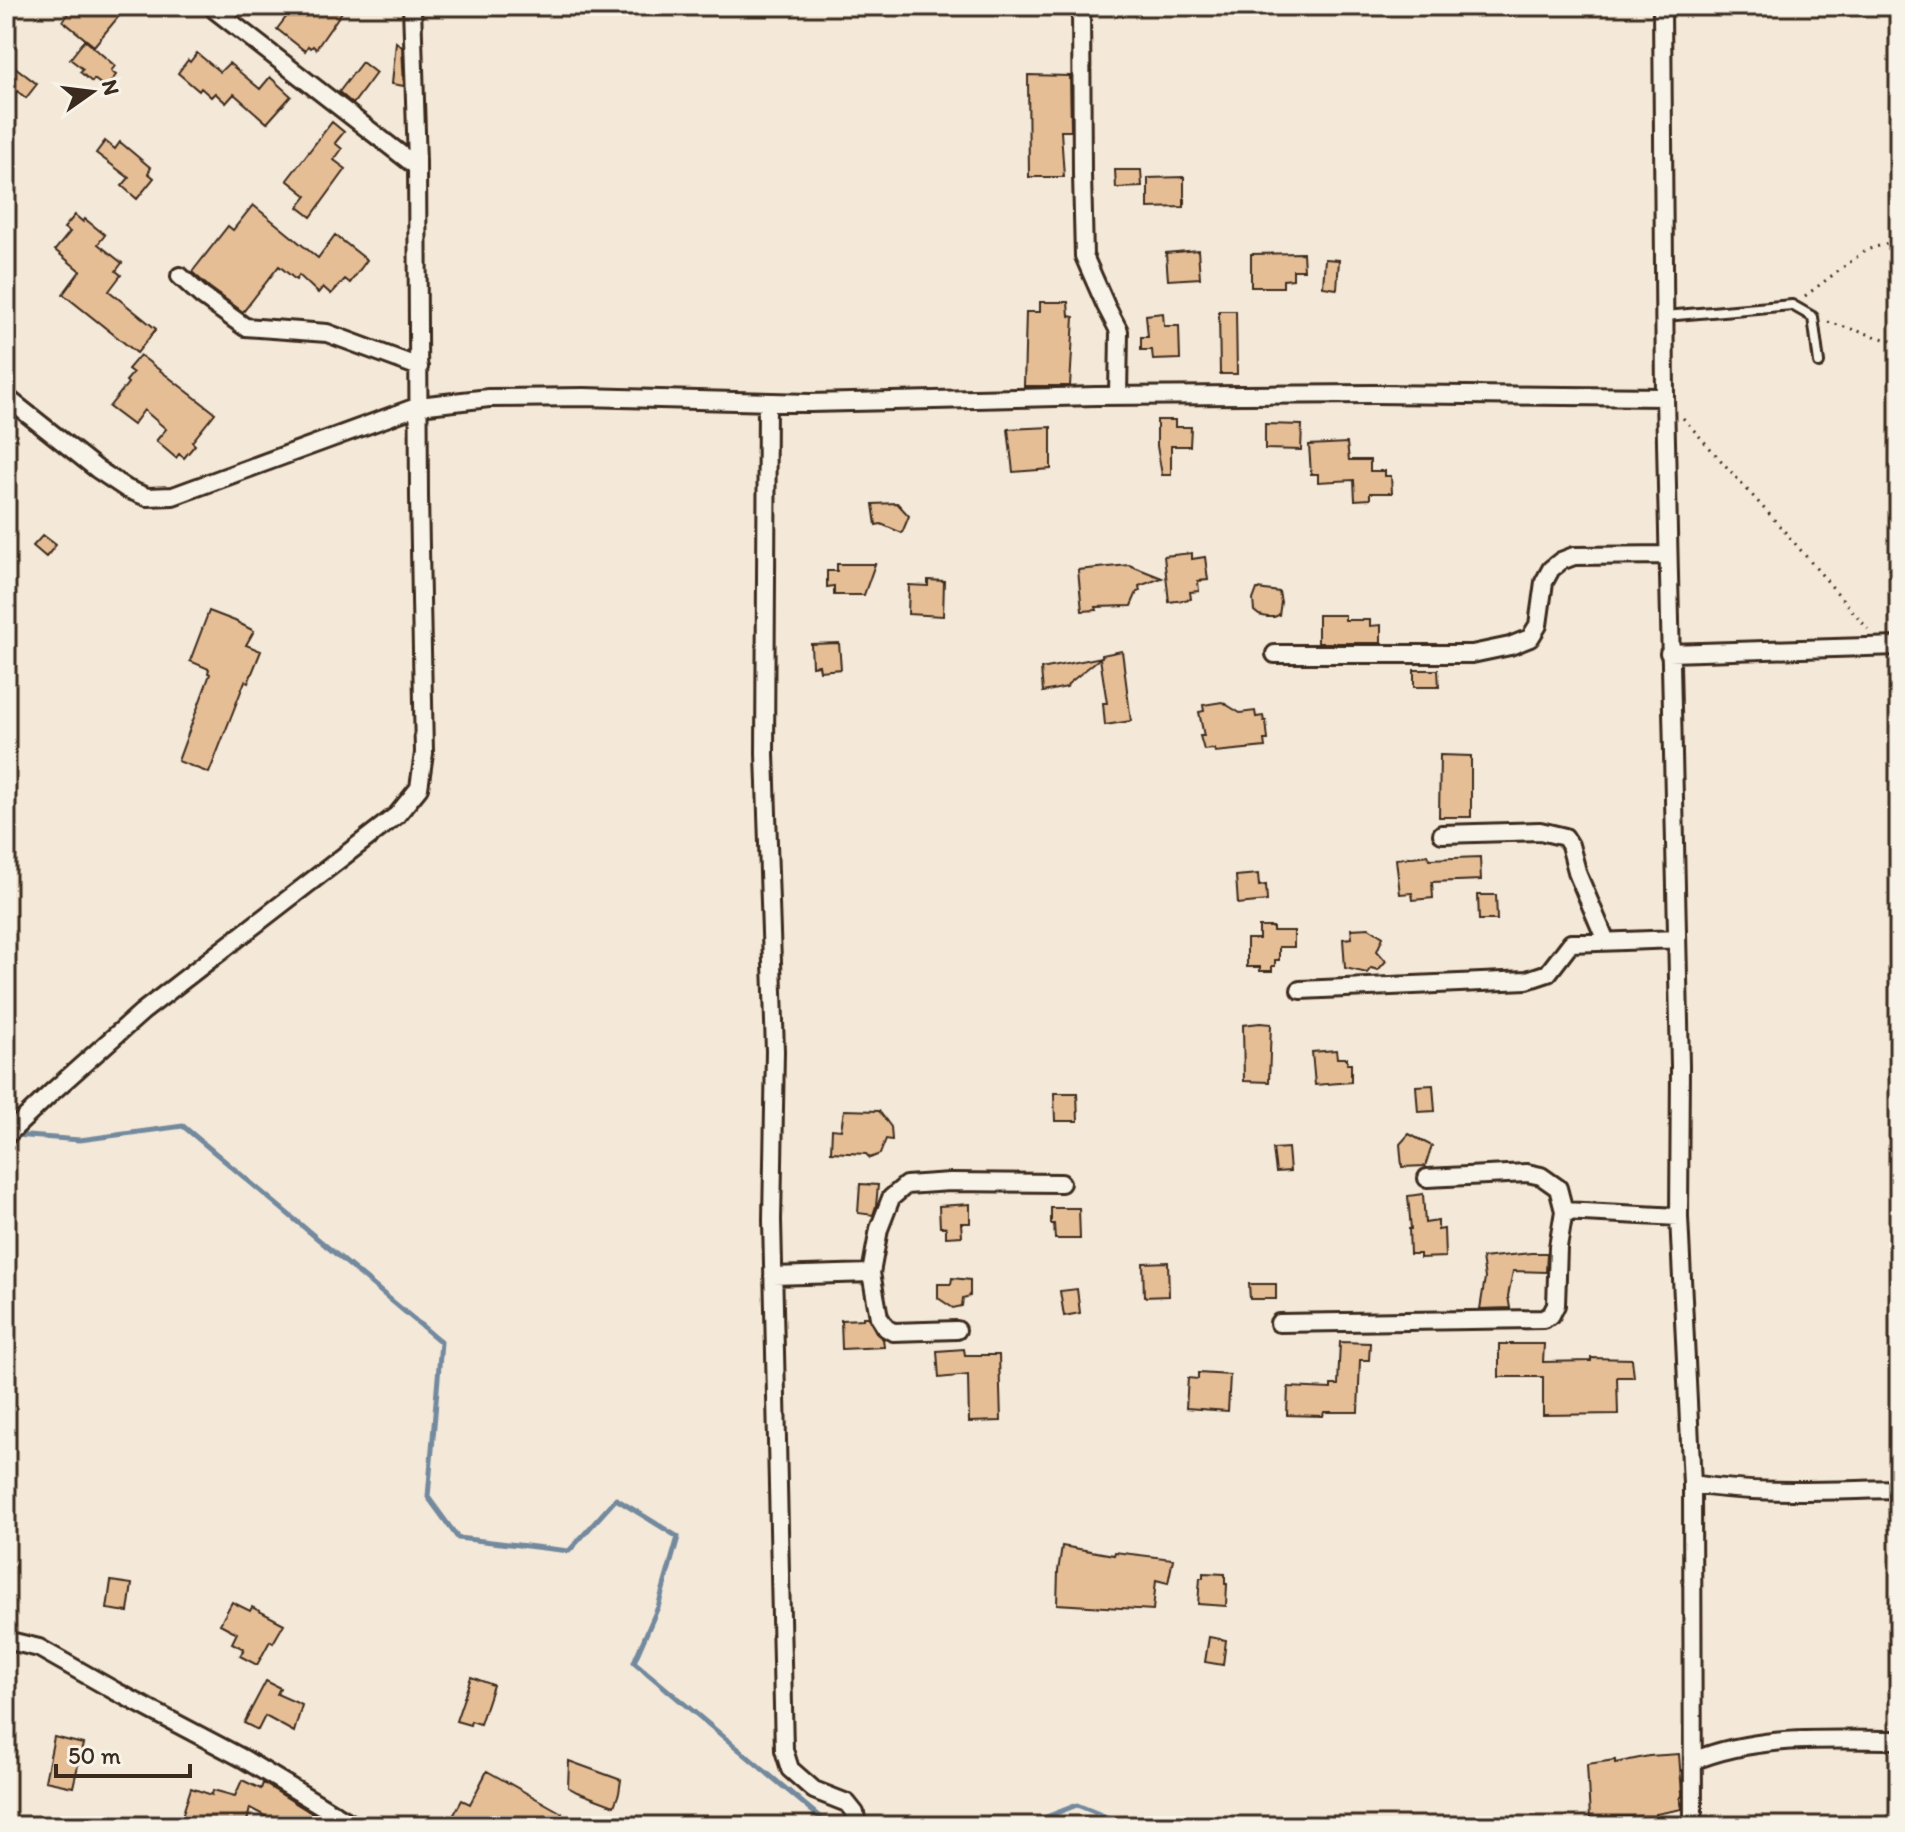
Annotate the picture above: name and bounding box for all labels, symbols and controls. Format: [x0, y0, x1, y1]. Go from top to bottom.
north arrow [52, 52, 132, 132]
text: N [96, 77, 126, 98]
scale bar [56, 1728, 190, 1778]
text: 50 m [68, 1741, 121, 1770]

